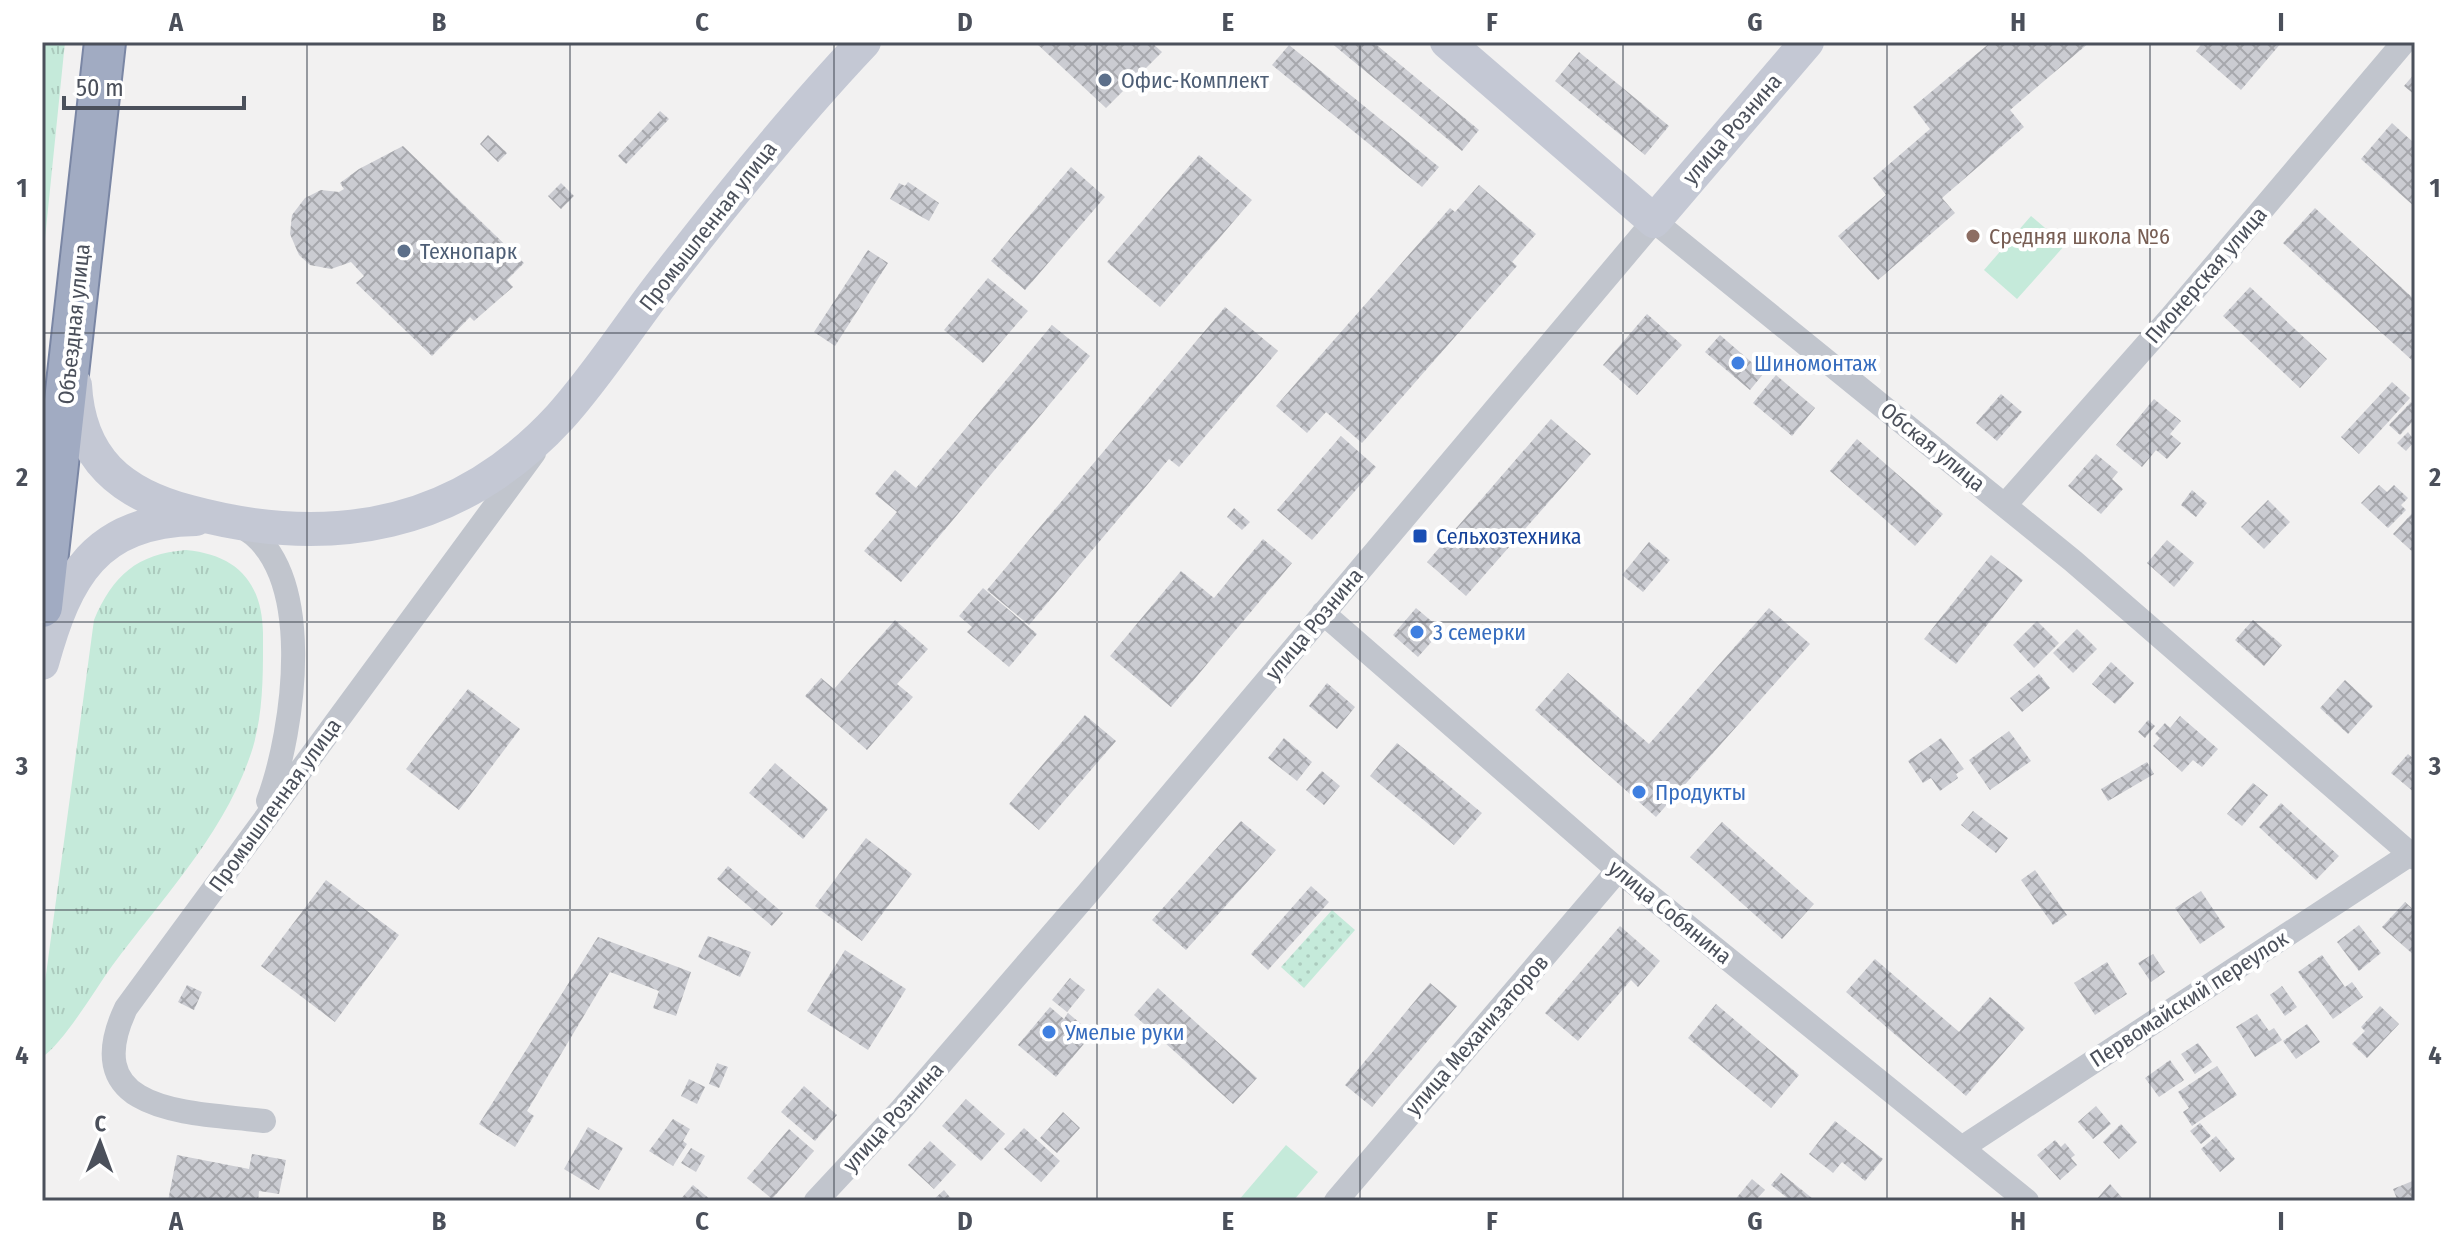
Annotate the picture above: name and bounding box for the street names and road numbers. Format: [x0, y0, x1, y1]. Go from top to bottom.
street label: улица Рознина [1677, 68, 1787, 190]
street label: Промышленная улица [633, 136, 783, 316]
street label: Пионерская улица [2139, 201, 2273, 349]
street label: Объездная улица [52, 242, 96, 406]
street label: Обская улица [1875, 397, 1991, 497]
street label: улица Рознина [1259, 562, 1369, 686]
street label: Промышленная улица [203, 713, 347, 897]
street label: улица Собянина [1603, 854, 1737, 970]
street label: Первомайский переулок [2085, 924, 2294, 1073]
street label: улица Механизаторов [1400, 949, 1554, 1121]
street label: улица Рознина [837, 1057, 949, 1177]

